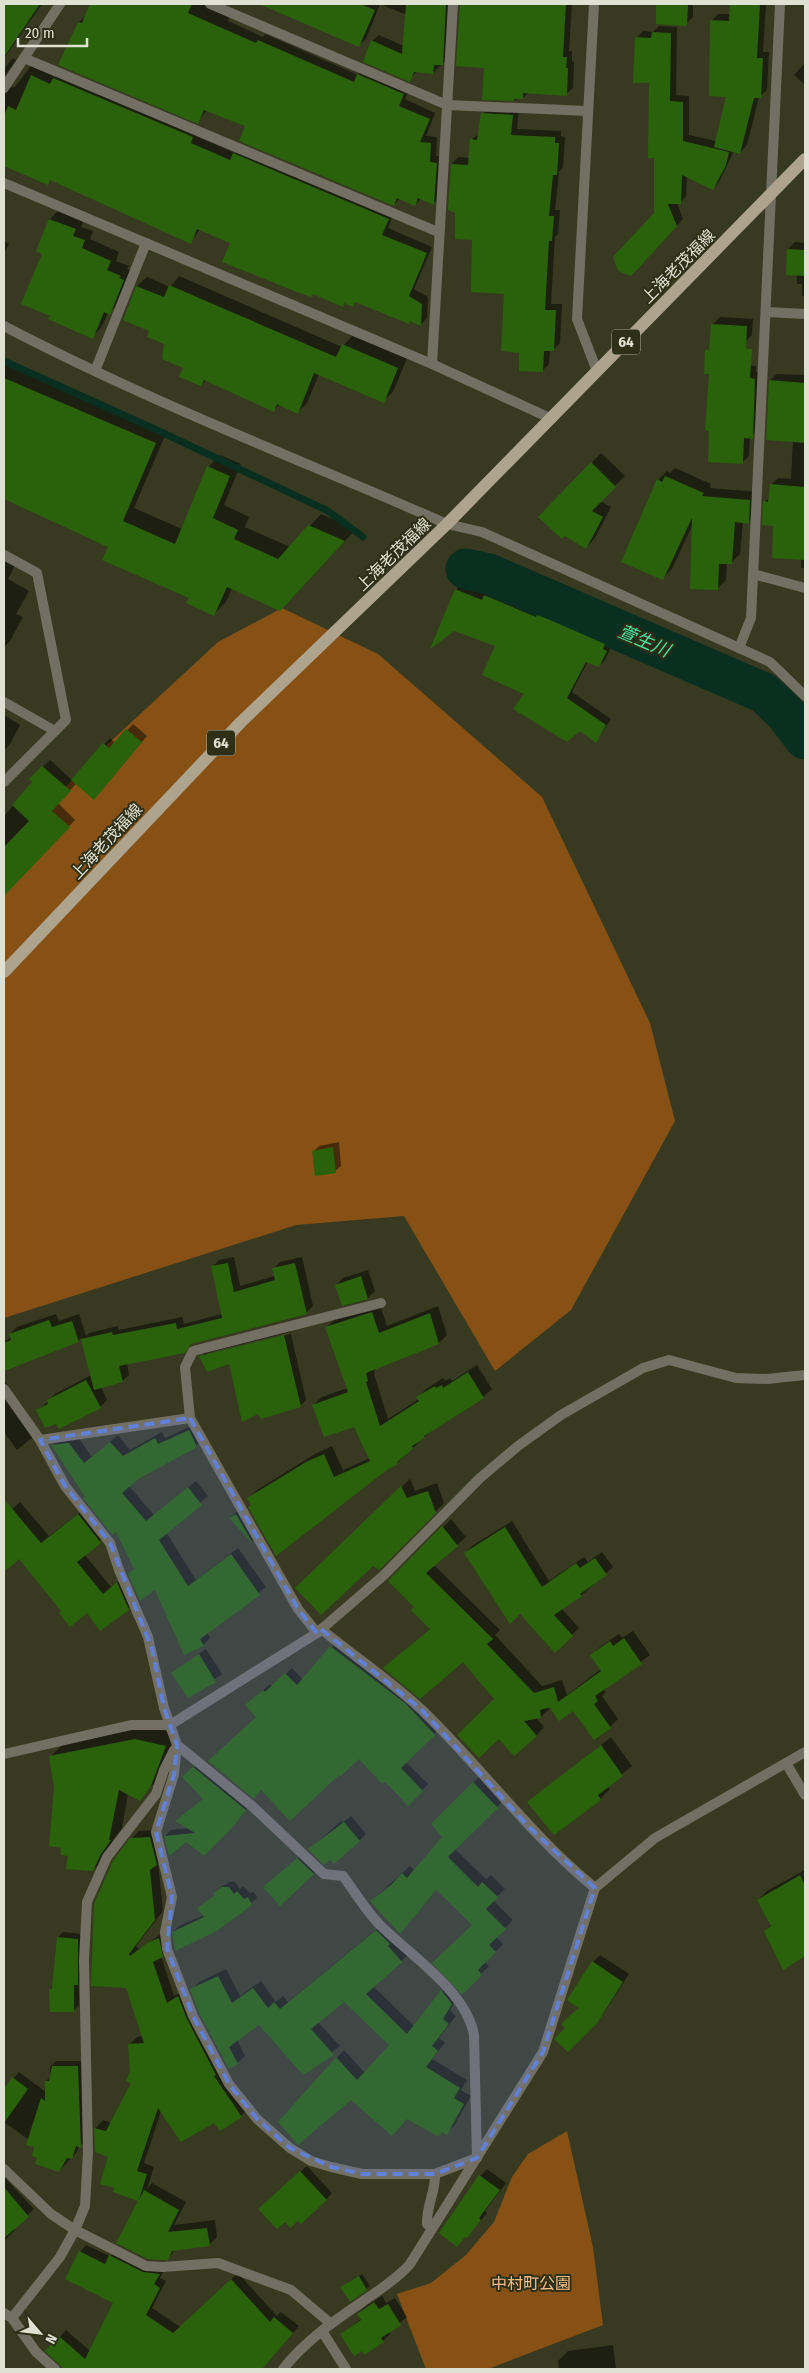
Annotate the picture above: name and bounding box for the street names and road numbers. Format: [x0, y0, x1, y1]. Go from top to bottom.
street label: 上海老茂福線 [638, 226, 719, 307]
road number: 64 [612, 330, 640, 354]
street label: 上海老茂福線 [352, 514, 434, 595]
road number: 64 [207, 730, 235, 756]
street label: 上海老茂福線 [67, 800, 146, 883]

